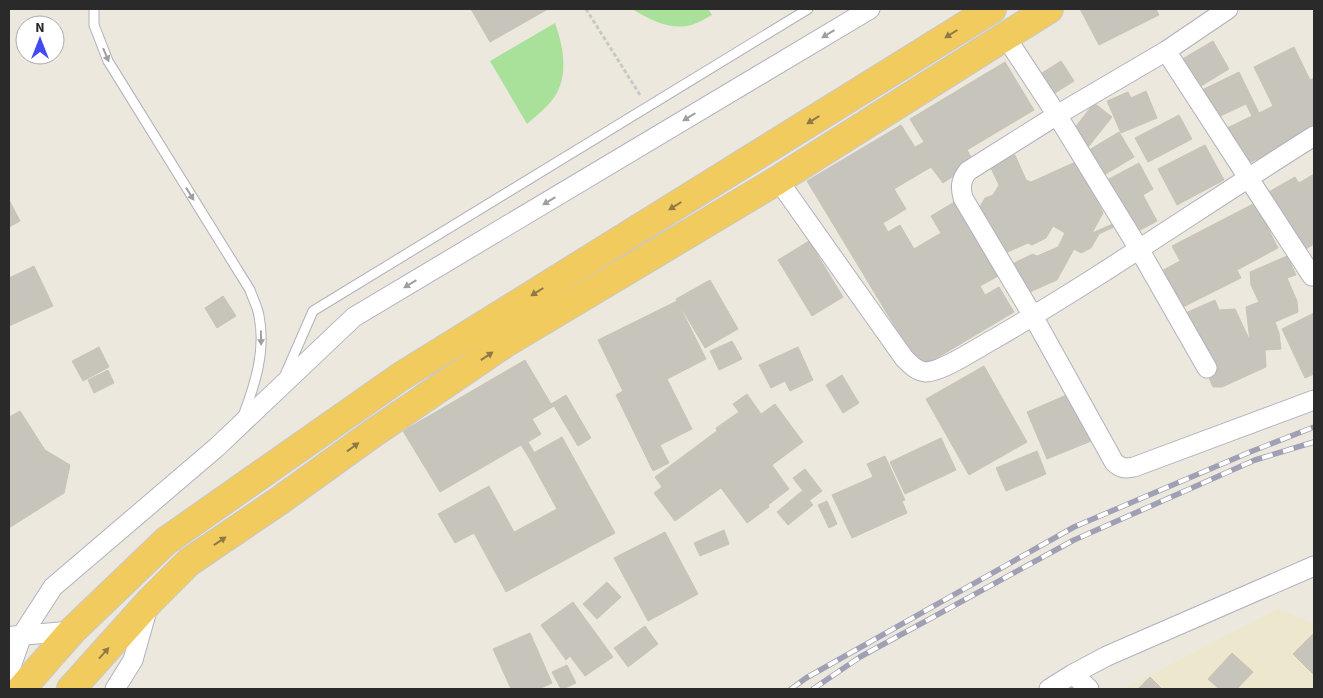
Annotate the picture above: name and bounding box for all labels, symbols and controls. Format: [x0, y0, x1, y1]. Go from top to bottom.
north arrow [15, 15, 65, 65]
text: N [35, 18, 45, 38]
one-way arrow [822, 29, 835, 38]
one-way arrow [944, 30, 957, 39]
one-way arrow [102, 48, 110, 63]
one-way arrow [682, 113, 695, 122]
one-way arrow [806, 116, 819, 125]
one-way arrow [186, 187, 195, 201]
one-way arrow [543, 196, 556, 205]
one-way arrow [668, 201, 681, 211]
one-way arrow [403, 279, 416, 288]
one-way arrow [530, 287, 543, 296]
one-way arrow [257, 330, 265, 346]
one-way arrow [481, 351, 494, 361]
one-way arrow [346, 442, 360, 452]
one-way arrow [213, 536, 227, 546]
one-way arrow [98, 646, 109, 659]

